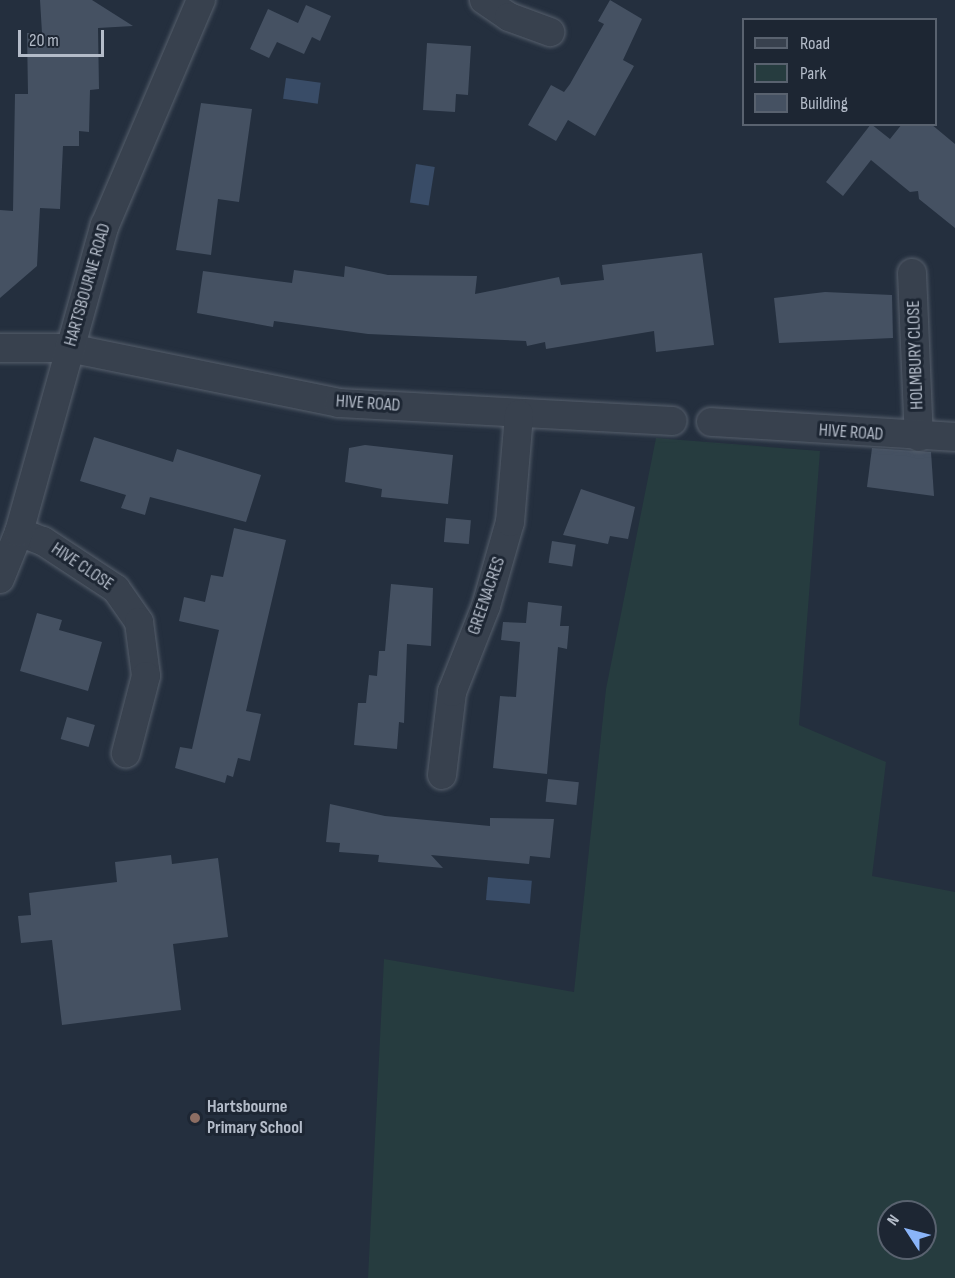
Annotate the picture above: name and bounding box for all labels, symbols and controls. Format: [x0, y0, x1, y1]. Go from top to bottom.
scale bar [21, 18, 106, 56]
legend [742, 18, 937, 126]
text: 20 m [29, 30, 59, 51]
text: Road [800, 33, 830, 54]
text: Park [800, 63, 826, 84]
text: Building [800, 93, 848, 114]
street label: HARTSBOURNE ROAD [60, 221, 116, 349]
street label: HOLMBURY CLOSE [903, 300, 929, 410]
street label: HIVE ROAD [335, 391, 401, 417]
street label: HIVE ROAD [818, 420, 884, 446]
street label: HIVE CLOSE [47, 538, 117, 596]
street label: GREENACRES [464, 554, 510, 638]
place label: Hartsbourne Primary School [207, 1097, 303, 1140]
marker: Hartsbourne Primary School [188, 1111, 202, 1125]
north arrow [877, 1200, 937, 1260]
text: N [883, 1211, 904, 1229]

